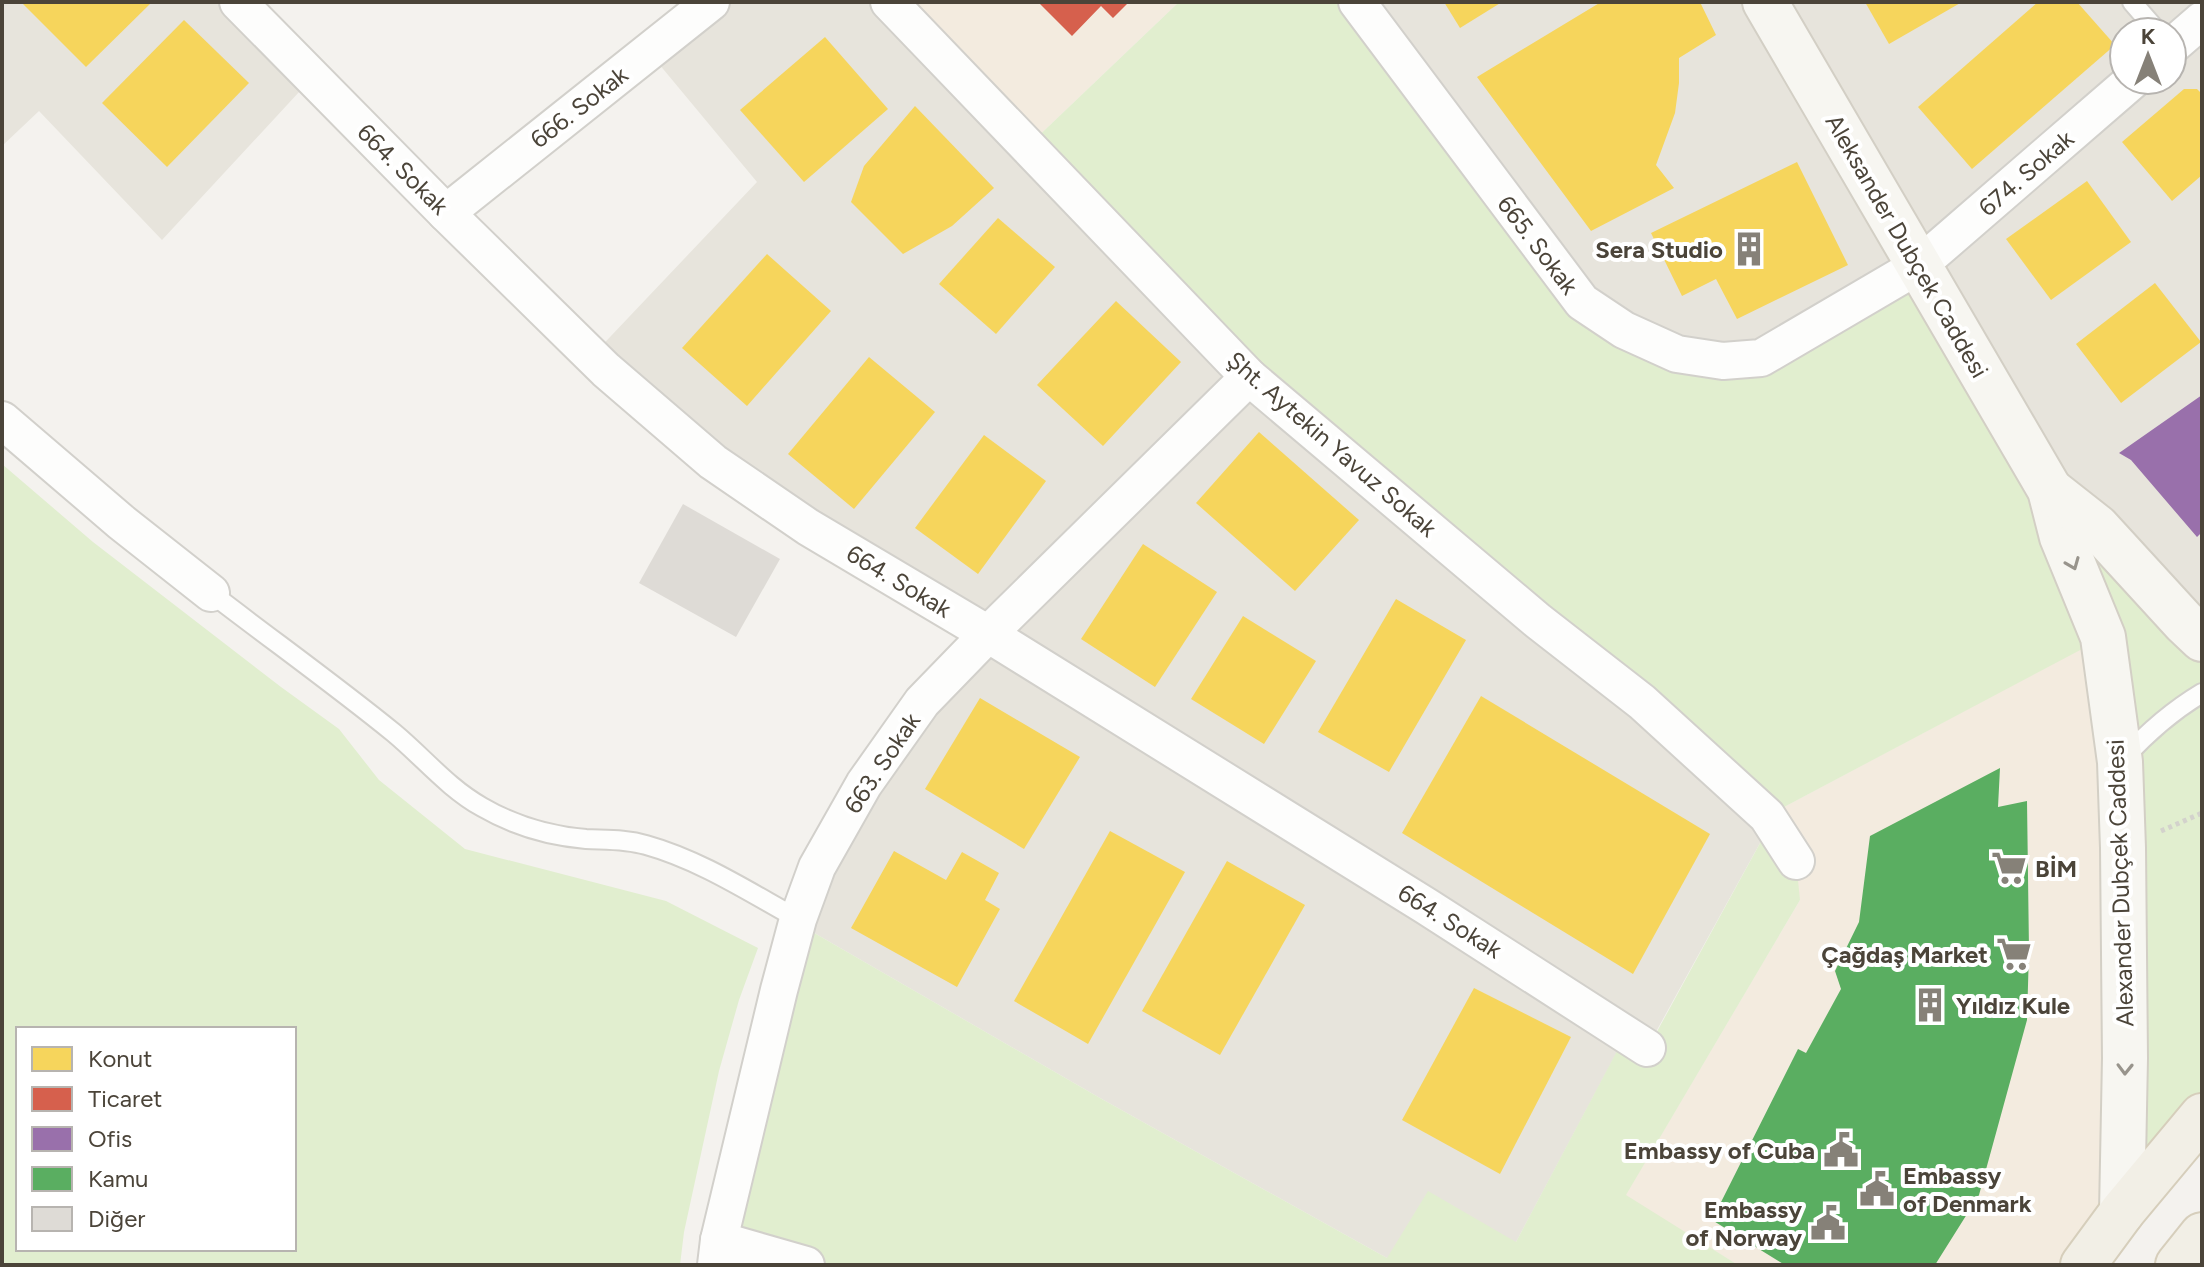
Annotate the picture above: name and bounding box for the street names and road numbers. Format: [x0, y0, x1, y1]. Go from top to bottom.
street label: 666. Sokak [525, 60, 634, 154]
street label: Aleksander Dubçek Caddesi [1820, 109, 1994, 383]
street label: 664. Sokak [351, 117, 455, 221]
street label: 674. Sokak [1973, 124, 2080, 222]
street label: 665. Sokak [1492, 190, 1585, 300]
street label: Şht. Aytekin Yavuz Sokak [1221, 345, 1443, 543]
street label: 664. Sokak [841, 538, 957, 624]
street label: 663. Sokak [838, 707, 926, 819]
street label: Alexander Dubçek Caddesi [2100, 739, 2140, 1027]
street label: 664. Sokak [1393, 878, 1508, 964]

